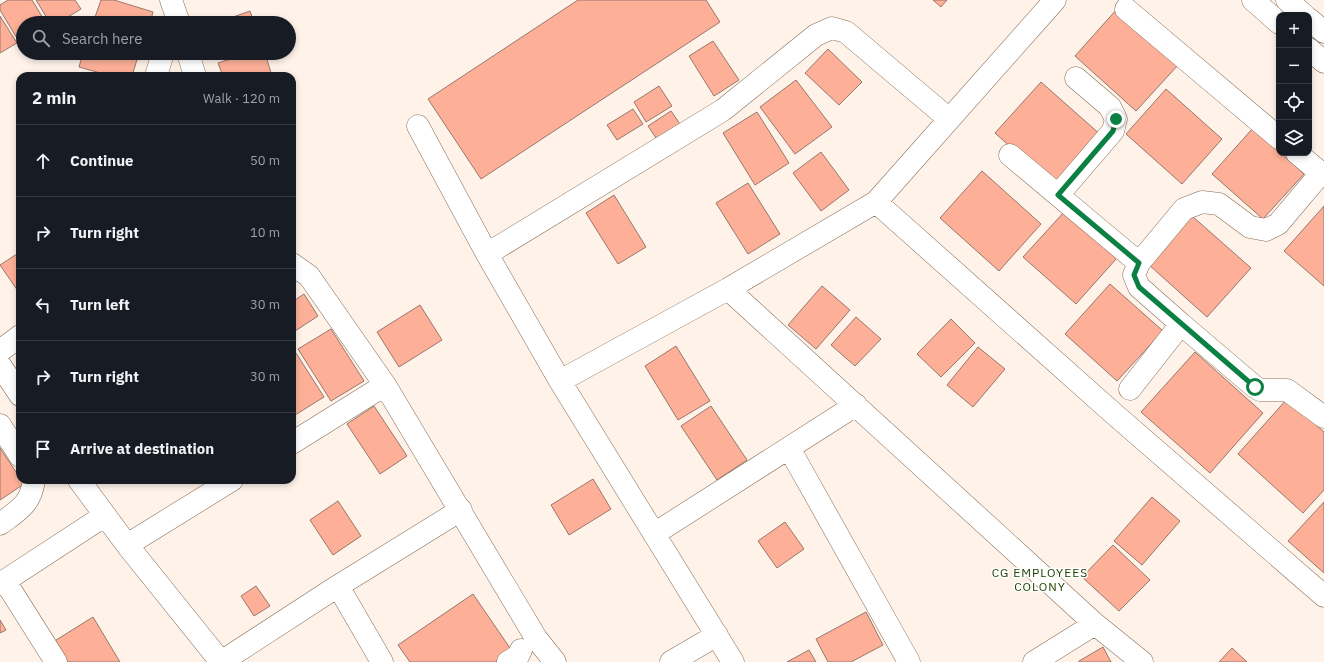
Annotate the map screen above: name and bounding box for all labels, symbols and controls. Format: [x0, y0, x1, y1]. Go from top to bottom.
map controls [1276, 12, 1312, 156]
button: + [1276, 12, 1312, 48]
search box [16, 16, 296, 60]
icon: search [30, 27, 52, 49]
text: Search here [62, 29, 142, 48]
button: − [1276, 48, 1312, 84]
button: locate [1276, 84, 1312, 120]
text: 2 min [32, 87, 76, 109]
text: Walk · 120 m [203, 90, 280, 107]
route end [1107, 110, 1125, 128]
button: layers [1276, 120, 1312, 156]
icon: ahead [32, 150, 54, 172]
text: Continue [70, 151, 134, 170]
text: 50 m [250, 152, 280, 169]
icon: right [32, 222, 54, 244]
text: Turn right [70, 223, 139, 242]
text: 10 m [250, 224, 280, 241]
icon: left [32, 294, 54, 316]
text: Turn left [70, 295, 130, 314]
text: 30 m [250, 296, 280, 313]
icon: right [32, 366, 54, 388]
text: Turn right [70, 367, 139, 386]
text: 30 m [250, 368, 280, 385]
route start [1246, 378, 1264, 396]
icon: arrive [32, 438, 54, 460]
text: Arrive at destination [70, 439, 214, 458]
district label: CG EMPLOYEES COLONY [992, 565, 1088, 594]

